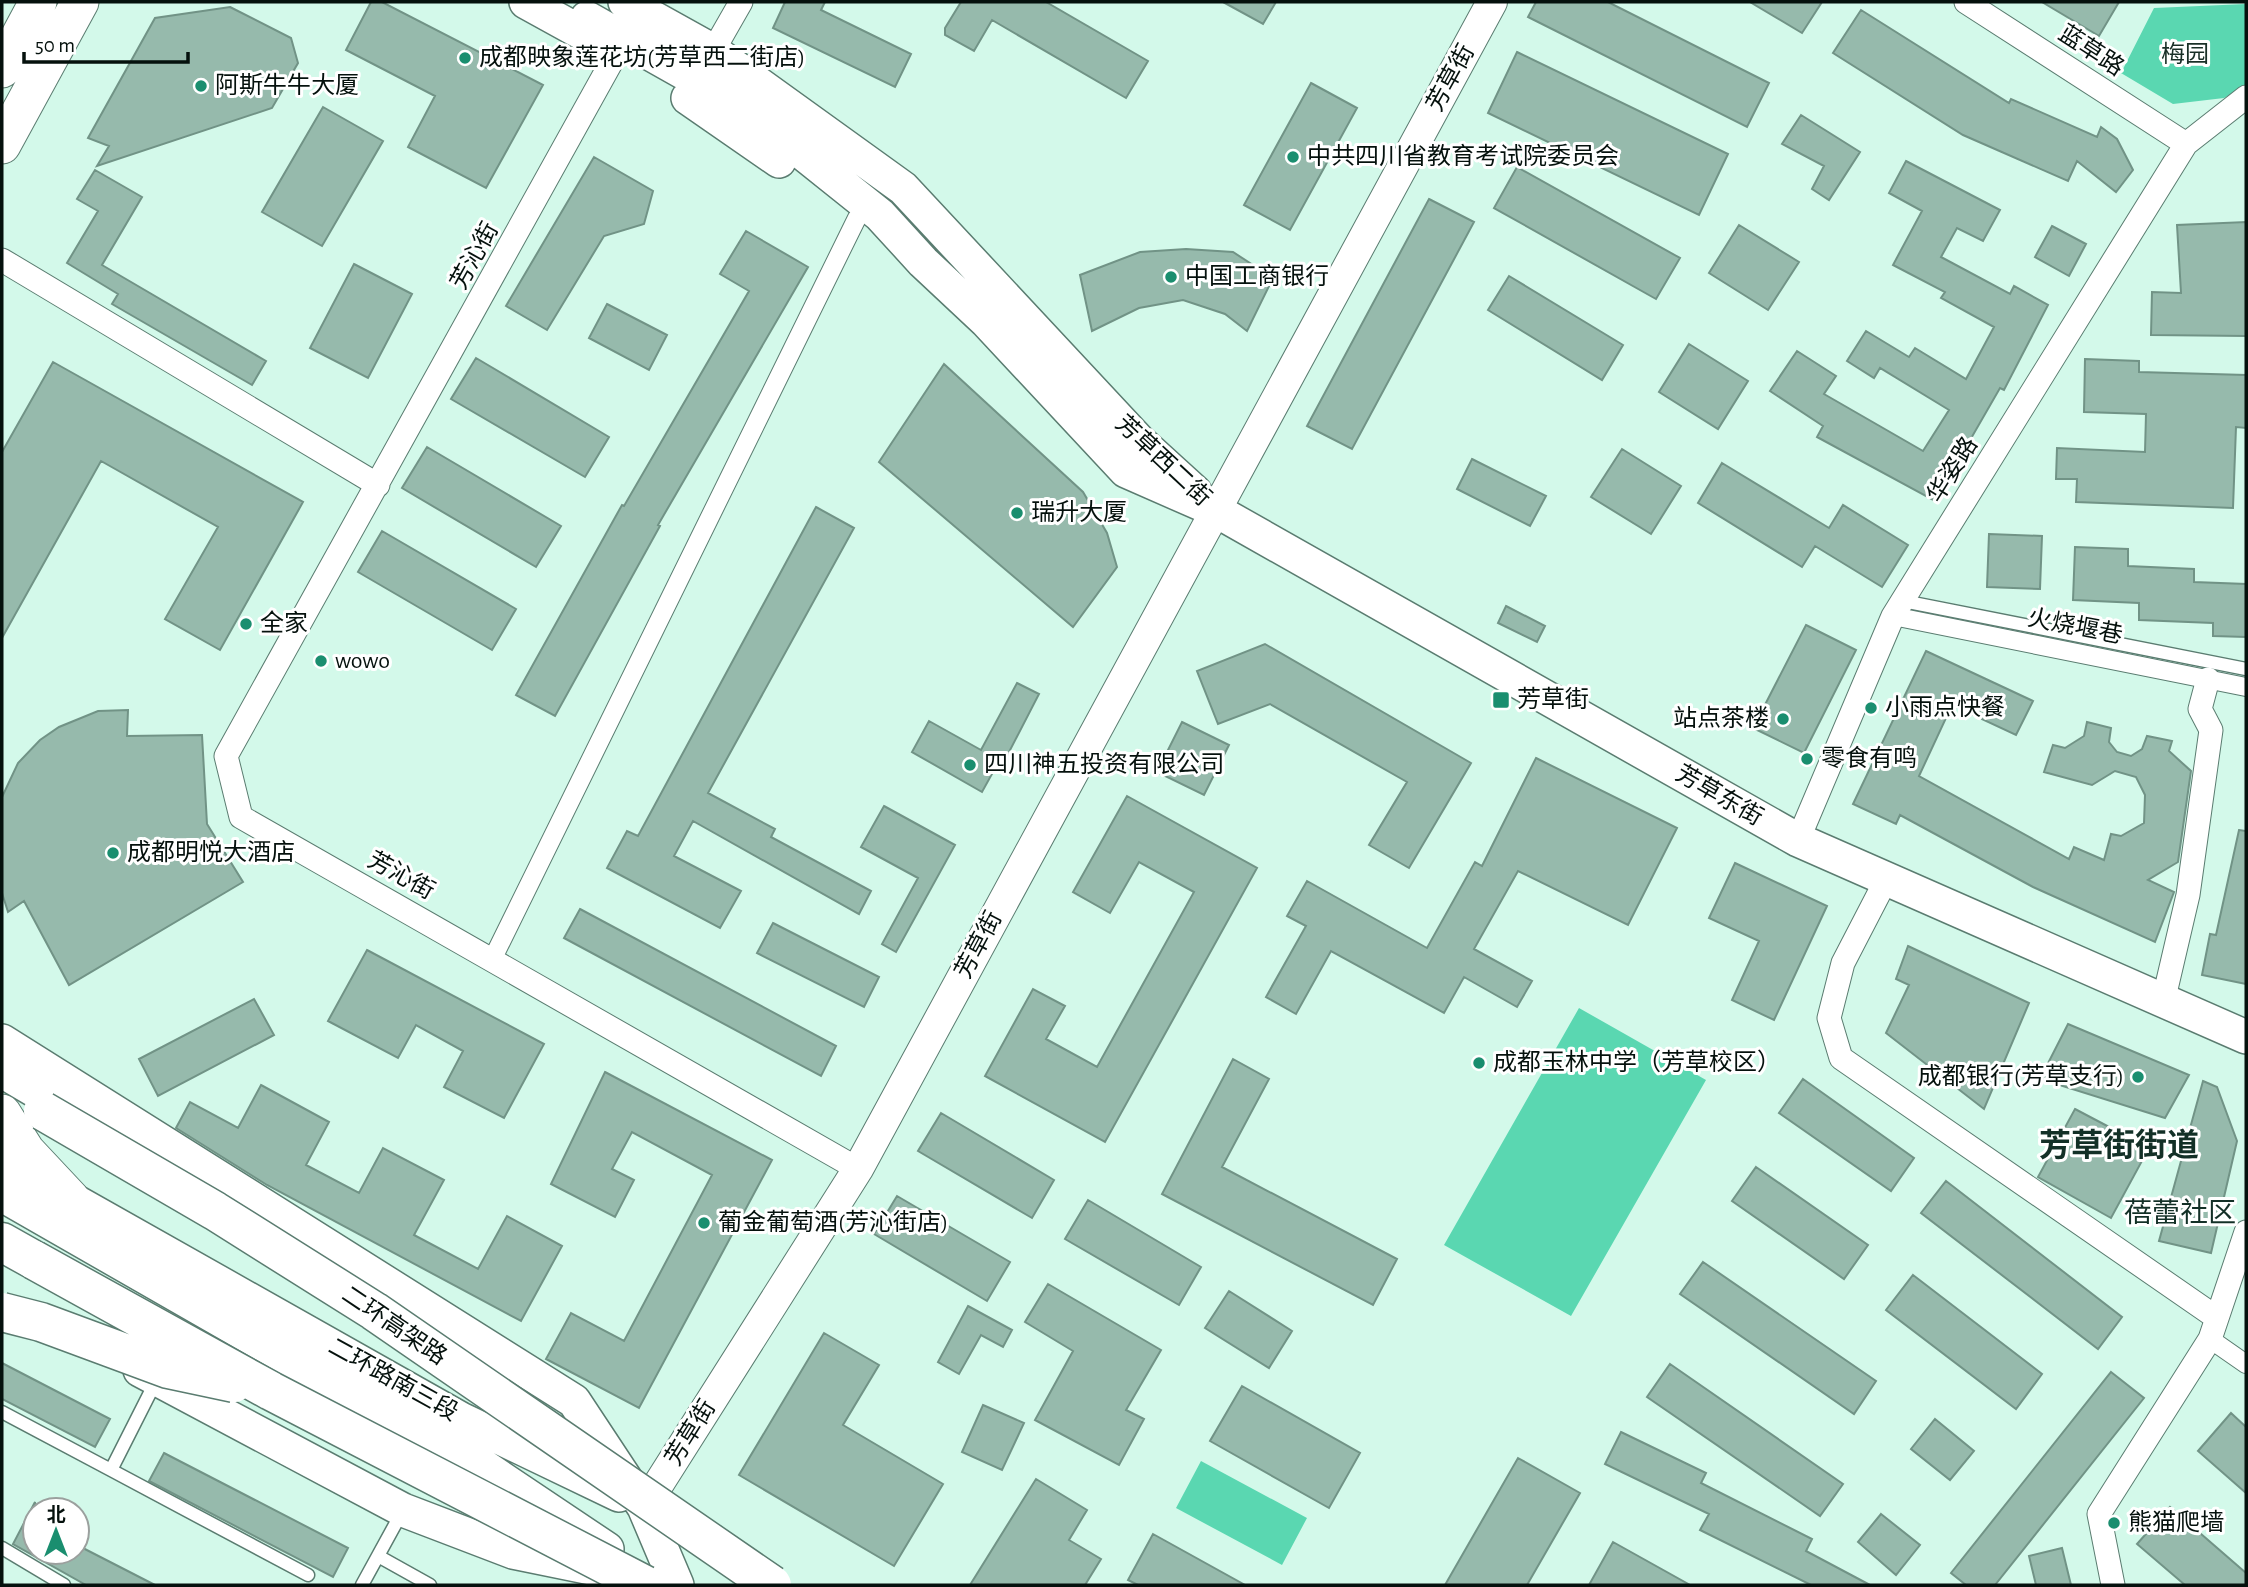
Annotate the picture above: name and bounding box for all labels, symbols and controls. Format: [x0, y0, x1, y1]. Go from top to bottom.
street label: 蓝草路 [2054, 20, 2129, 81]
scale bar [24, 21, 189, 65]
text: 50 m [35, 35, 75, 56]
street label: 芳草街 [1421, 40, 1479, 115]
park label: 梅园 [2161, 41, 2209, 67]
place label: 成都映象莲花坊(芳草西二街店) [479, 44, 805, 70]
marker: 成都映象莲花坊(芳草西二街店) [457, 50, 473, 66]
place label: 阿斯牛牛大厦 [215, 72, 359, 98]
marker: 阿斯牛牛大厦 [193, 78, 209, 94]
place label: 中共四川省教育考试院委员会 [1307, 143, 1619, 169]
marker: 中共四川省教育考试院委员会 [1285, 149, 1301, 165]
street label: 芳沁街 [445, 218, 503, 293]
place label: 中国工商银行 [1185, 263, 1329, 289]
marker: 中国工商银行 [1163, 269, 1179, 285]
street label: 芳草西二街 [1111, 410, 1216, 511]
street label: 华姿路 [1922, 432, 1982, 507]
place label: 瑞升大厦 [1031, 499, 1127, 525]
marker: 瑞升大厦 [1009, 505, 1025, 521]
street label: 火烧堰巷 [2026, 604, 2125, 648]
place label: 全家 [260, 610, 308, 636]
marker: 全家 [238, 616, 254, 632]
place label: wowo [335, 649, 390, 673]
marker: wowo [313, 653, 329, 669]
place label: 芳草街 [1517, 686, 1589, 712]
marker: 芳草街 [1491, 690, 1511, 710]
place label: 小雨点快餐 [1885, 694, 2005, 720]
marker: 小雨点快餐 [1863, 700, 1879, 716]
place label: 站点茶楼 [1673, 705, 1769, 731]
marker: 站点茶楼 [1775, 711, 1791, 727]
place label: 零食有鸣 [1821, 745, 1917, 771]
place label: 四川神五投资有限公司 [984, 751, 1224, 777]
marker: 零食有鸣 [1799, 751, 1815, 767]
marker: 四川神五投资有限公司 [962, 757, 978, 773]
street label: 芳草东街 [1671, 760, 1768, 830]
place label: 成都明悦大酒店 [127, 839, 295, 865]
marker: 成都明悦大酒店 [105, 845, 121, 861]
street label: 芳沁街 [364, 846, 439, 904]
street label: 芳草街 [950, 907, 1006, 982]
place label: 成都玉林中学（芳草校区） [1493, 1049, 1781, 1075]
marker: 成都玉林中学（芳草校区） [1471, 1055, 1487, 1071]
place label: 成都银行(芳草支行) [1918, 1063, 2124, 1089]
marker: 成都银行(芳草支行) [2130, 1069, 2146, 1085]
district label: 芳草街街道 [2039, 1128, 2199, 1162]
district label: 蓓蕾社区 [2124, 1198, 2236, 1228]
place label: 葡金葡萄酒(芳沁街店) [718, 1209, 948, 1235]
marker: 葡金葡萄酒(芳沁街店) [696, 1215, 712, 1231]
street label: 二环高架路 [338, 1281, 452, 1370]
street label: 二环路南三段 [324, 1333, 463, 1425]
street label: 芳草街 [660, 1395, 720, 1470]
north arrow [21, 1496, 91, 1566]
text: 北 [46, 1505, 66, 1525]
place label: 熊猫爬墙 [2128, 1509, 2224, 1535]
marker: 熊猫爬墙 [2106, 1515, 2122, 1531]

